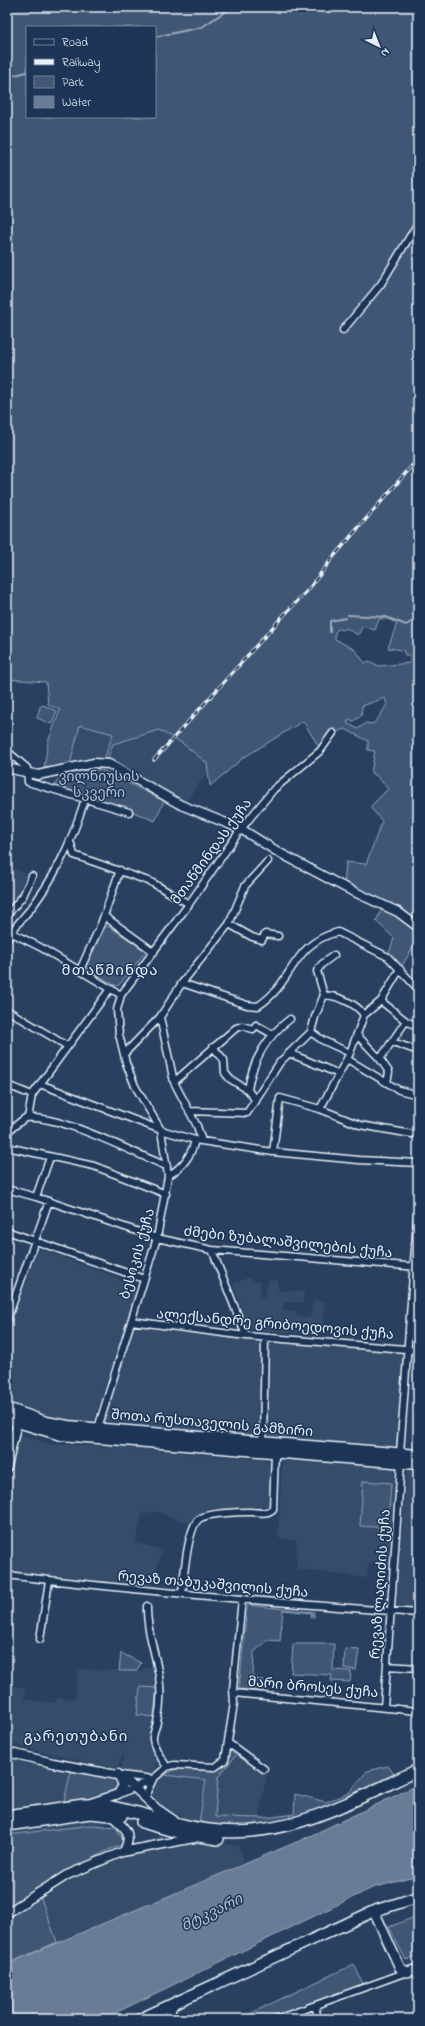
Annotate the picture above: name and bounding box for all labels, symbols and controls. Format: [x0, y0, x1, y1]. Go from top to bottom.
legend [26, 26, 156, 118]
north arrow [359, 26, 399, 66]
text: Road [62, 34, 88, 52]
text: N [377, 44, 393, 61]
text: Railway [62, 54, 101, 73]
text: Park [62, 74, 84, 92]
text: Water [62, 94, 91, 112]
park label: ვილნიუსის სკვერი [59, 767, 139, 804]
street label: მთაწმინდას ქუჩა [166, 795, 258, 909]
district label: მთაწმინდა [62, 960, 158, 982]
street label: ბესიკის ქუჩა [115, 1206, 161, 1302]
street label: ძმები ზუბალაშვილების ქუჩა [183, 1222, 393, 1264]
street label: ალექსანდრე გრიბოედოვის ქუჩა [155, 1304, 395, 1346]
street label: შოთა რუსთაველის გამზირი [110, 1405, 314, 1443]
street label: რევაზ ლაღიძის ქუჩა [365, 1508, 397, 1660]
street label: რევაზ თაბუკაშვილის ქუჩა [117, 1566, 309, 1604]
street label: მარი ბროსეს ქუჩა [247, 1672, 379, 1704]
district label: გარეთუბანი [24, 1726, 128, 1748]
water label: მტკვარი [177, 1888, 248, 1937]

